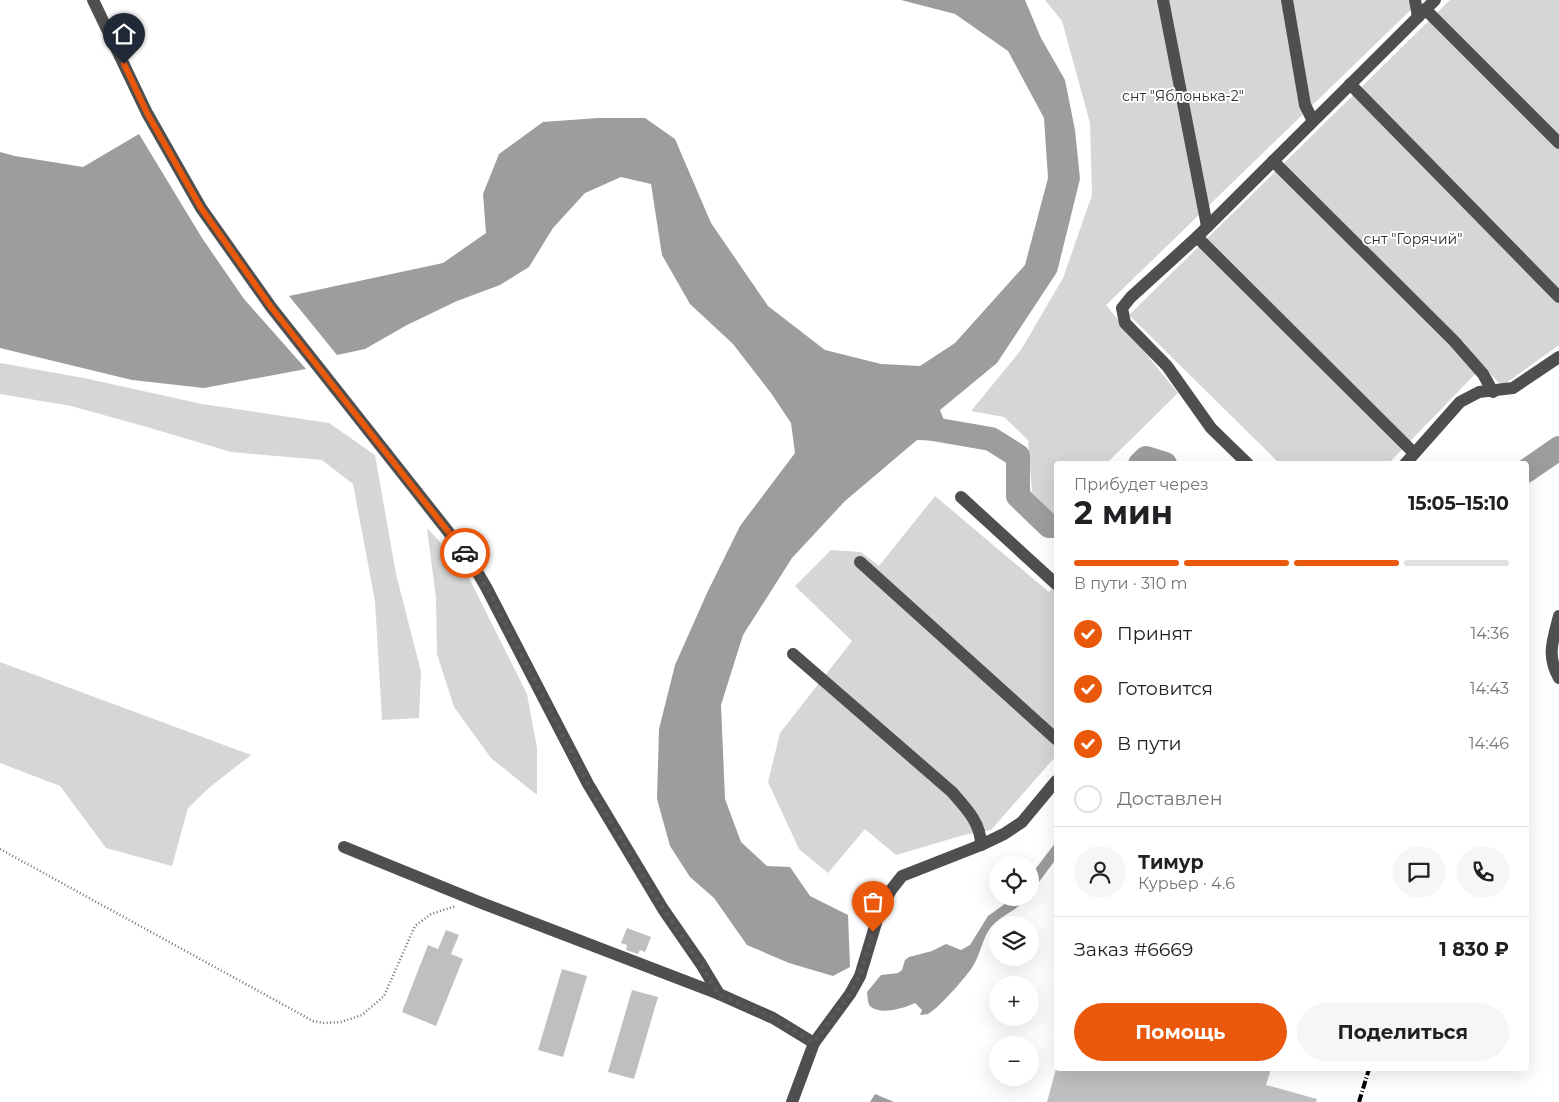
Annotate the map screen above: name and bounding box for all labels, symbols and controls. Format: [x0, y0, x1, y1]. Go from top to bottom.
pin [103, 13, 145, 64]
icon: home [110, 20, 138, 48]
park label: снт "Яблонька-2" [1122, 87, 1244, 105]
park label: снт "Горячий" [1364, 230, 1462, 248]
text: Прибудет через [1074, 475, 1209, 494]
text: 15:05–15:10 [1408, 492, 1509, 515]
text: 2 мин [1074, 493, 1173, 532]
courier [440, 528, 490, 578]
icon: car [451, 539, 479, 567]
text: В пути · 310 m [1074, 574, 1187, 593]
icon: check [1074, 620, 1102, 648]
text: Принят [1117, 622, 1192, 645]
text: 14:36 [1470, 624, 1509, 643]
icon: check [1074, 675, 1102, 703]
text: Готовится [1117, 677, 1213, 700]
text: 14:43 [1470, 679, 1509, 698]
icon: check [1074, 730, 1102, 758]
text: В пути [1117, 732, 1182, 755]
text: 14:46 [1469, 734, 1509, 753]
text: Доставлен [1117, 787, 1223, 810]
button: person [1074, 846, 1126, 898]
button: chat [1393, 846, 1445, 898]
button: phone [1457, 846, 1509, 898]
text: Тимур [1138, 851, 1204, 874]
map controls [989, 856, 1039, 1086]
button: locate [989, 856, 1039, 906]
text: Курьер · 4.6 [1138, 874, 1235, 893]
pin [852, 881, 894, 932]
icon: bag [859, 888, 887, 916]
button: layers [989, 916, 1039, 966]
text: Заказ #6669 [1074, 938, 1193, 961]
text: 1 830 ₽ [1439, 938, 1509, 961]
button: + [989, 976, 1039, 1026]
button: Помощь [1074, 1003, 1287, 1061]
button: Поделиться [1297, 1003, 1509, 1061]
button: − [989, 1036, 1039, 1086]

